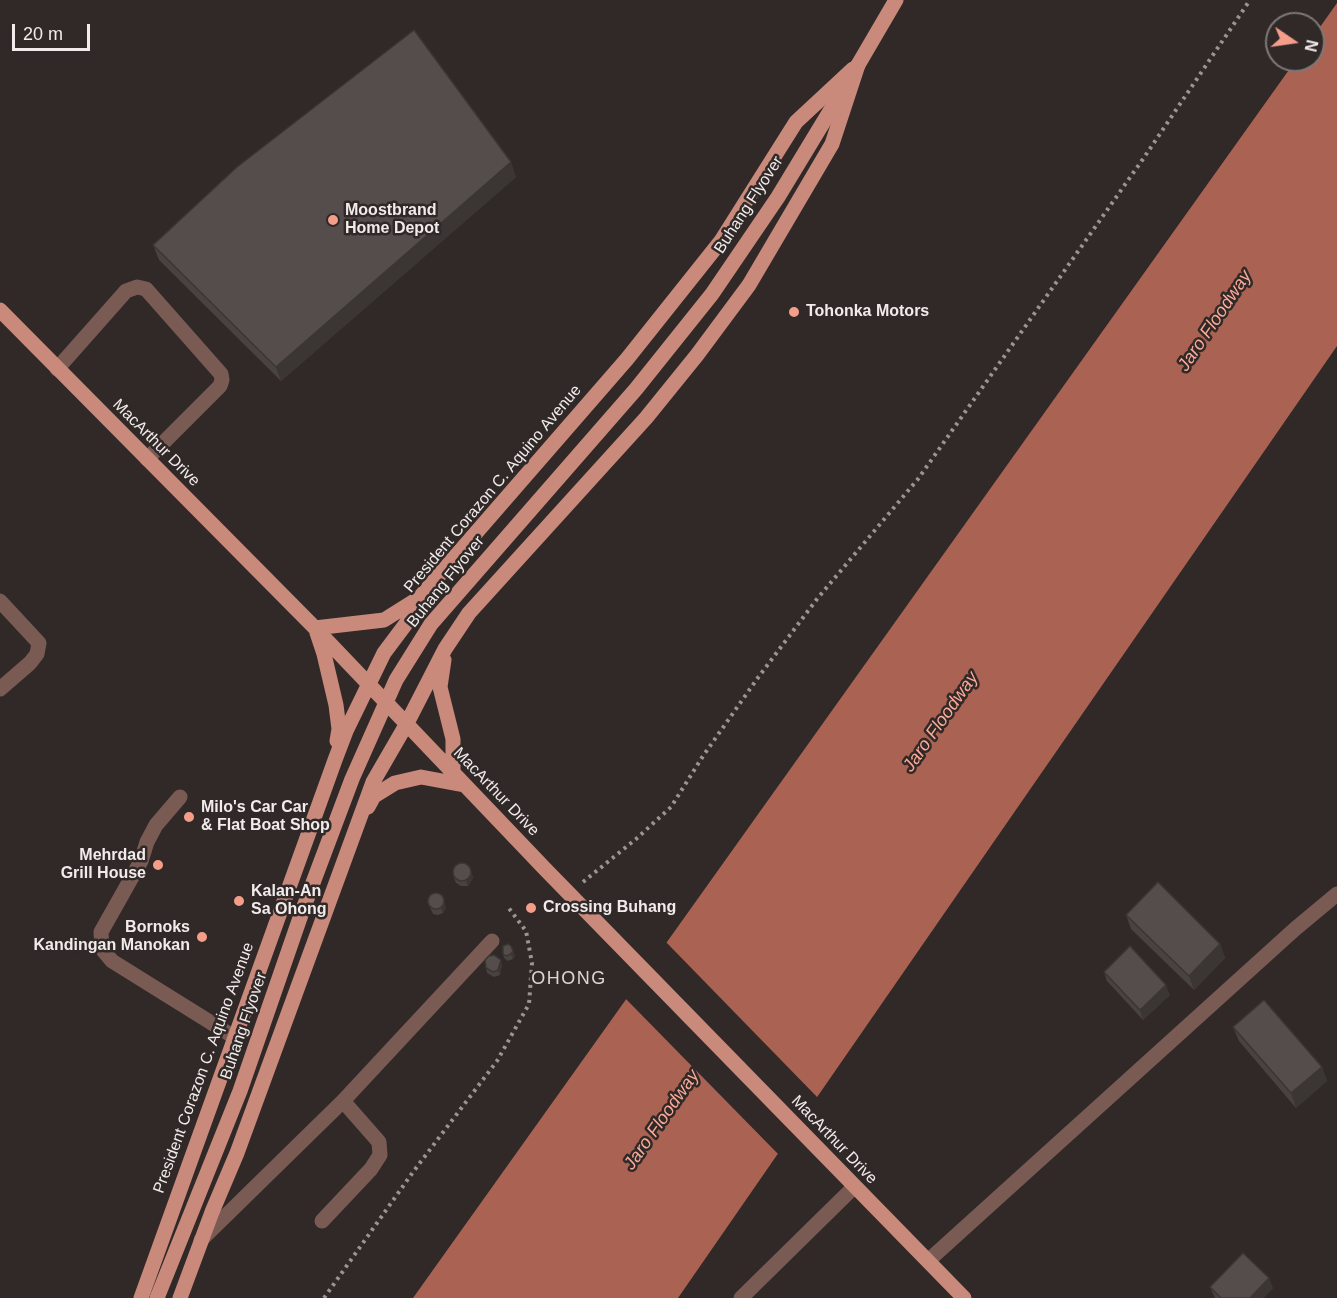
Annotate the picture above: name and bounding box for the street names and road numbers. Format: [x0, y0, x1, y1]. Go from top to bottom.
street label: Buhang Flyover [710, 153, 788, 257]
street label: President Corazon C. Aquino Avenue [400, 381, 586, 597]
street label: MacArthur Drive [108, 395, 204, 491]
street label: Buhang Flyover [403, 532, 489, 632]
street label: MacArthur Drive [449, 744, 543, 840]
street label: President Corazon C. Aquino Avenue [150, 940, 258, 1196]
street label: Buhang Flyover [217, 970, 271, 1082]
street label: MacArthur Drive [787, 1092, 881, 1188]

